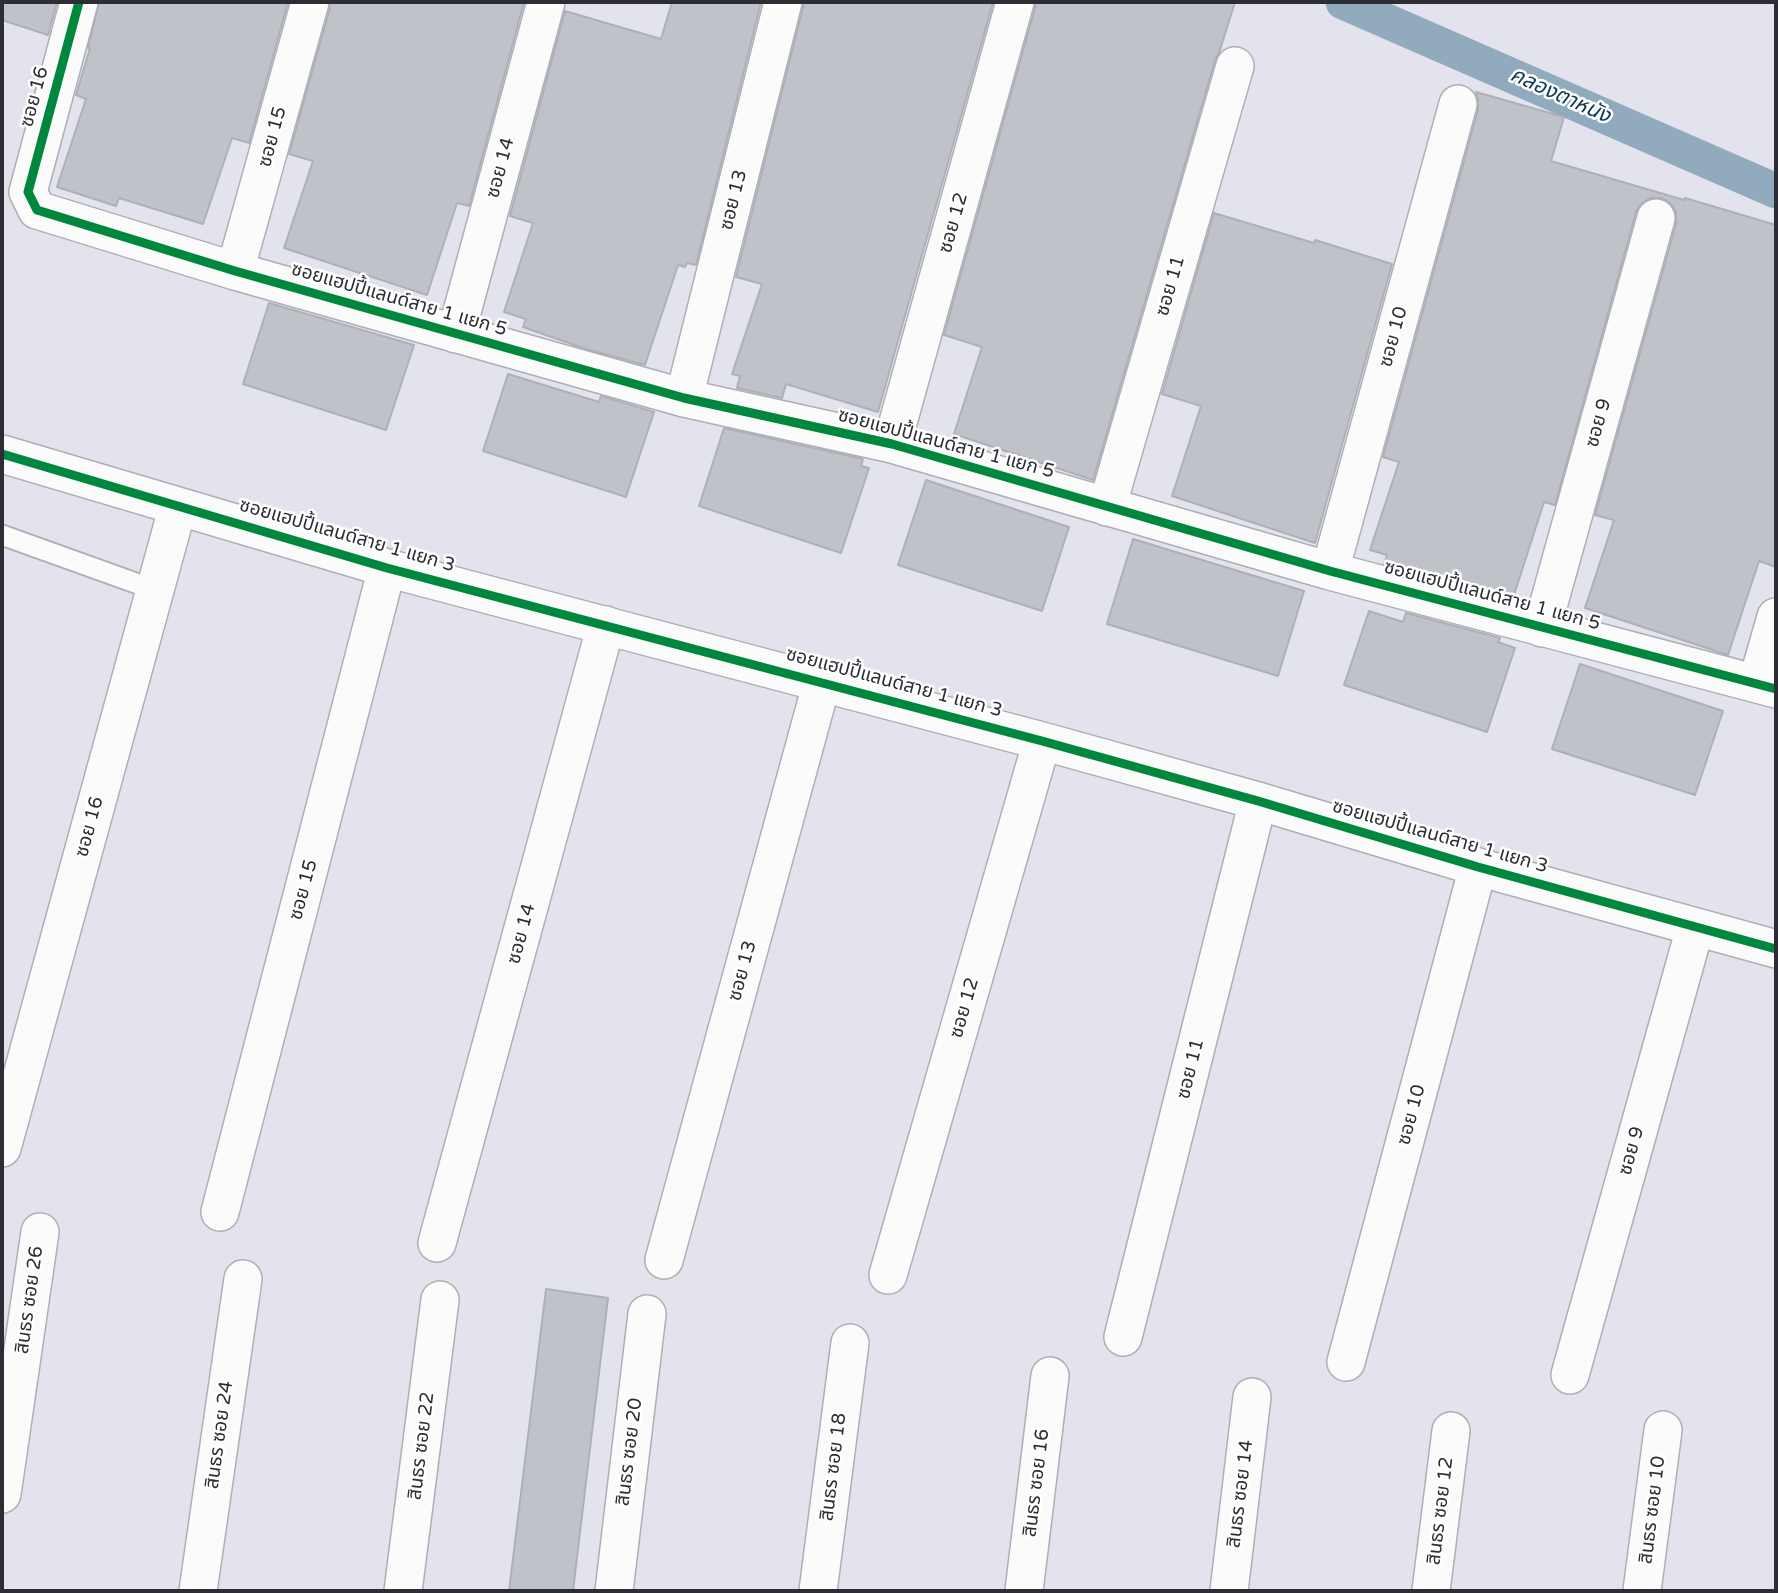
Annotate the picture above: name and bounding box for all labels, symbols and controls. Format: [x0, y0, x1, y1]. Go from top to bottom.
water label: คลองตาหนัง [1506, 63, 1614, 129]
street label: ซอย 16 [16, 64, 54, 130]
street label: ซอย 15 [254, 104, 292, 170]
street label: ซอย 14 [482, 135, 520, 201]
street label: ซอย 13 [715, 167, 753, 233]
street label: ซอย 12 [935, 190, 973, 256]
street label: ซอย 11 [1152, 253, 1190, 319]
street label: ซอยแฮปปี้แลนด์สาย 1 แยก 5 [289, 258, 509, 342]
street label: ซอย 10 [1375, 304, 1413, 370]
street label: ซอย 9 [1581, 396, 1617, 450]
street label: ซอยแฮปปี้แลนด์สาย 1 แยก 5 [835, 404, 1057, 484]
street label: ซอยแฮปปี้แลนด์สาย 1 แยก 3 [237, 494, 457, 578]
street label: ซอยแฮปปี้แลนด์สาย 1 แยก 5 [1381, 556, 1603, 636]
street label: ซอยแฮปปี้แลนด์สาย 1 แยก 3 [783, 643, 1005, 723]
street label: ซอย 16 [71, 794, 109, 860]
street label: ซอยแฮปปี้แลนด์สาย 1 แยก 3 [1330, 795, 1550, 879]
street label: ซอย 15 [285, 857, 323, 923]
street label: ซอย 14 [503, 901, 541, 967]
street label: ซอย 13 [724, 938, 762, 1004]
street label: ซอย 12 [946, 975, 984, 1041]
street label: ซอย 11 [1172, 1036, 1210, 1102]
street label: ซอย 10 [1393, 1082, 1431, 1148]
street label: ซอย 9 [1614, 1124, 1650, 1178]
street label: สินธร ซอย 26 [11, 1245, 49, 1355]
street label: สินธร ซอย 24 [201, 1380, 239, 1490]
street label: สินธร ซอย 22 [404, 1391, 440, 1501]
street label: สินธร ซอย 20 [612, 1397, 648, 1507]
street label: สินธร ซอย 18 [816, 1412, 852, 1522]
street label: สินธร ซอย 16 [1019, 1428, 1055, 1538]
street label: สินธร ซอย 14 [1223, 1439, 1259, 1549]
street label: สินธร ซอย 10 [1635, 1455, 1671, 1565]
street label: สินธร ซอย 12 [1423, 1456, 1459, 1566]

